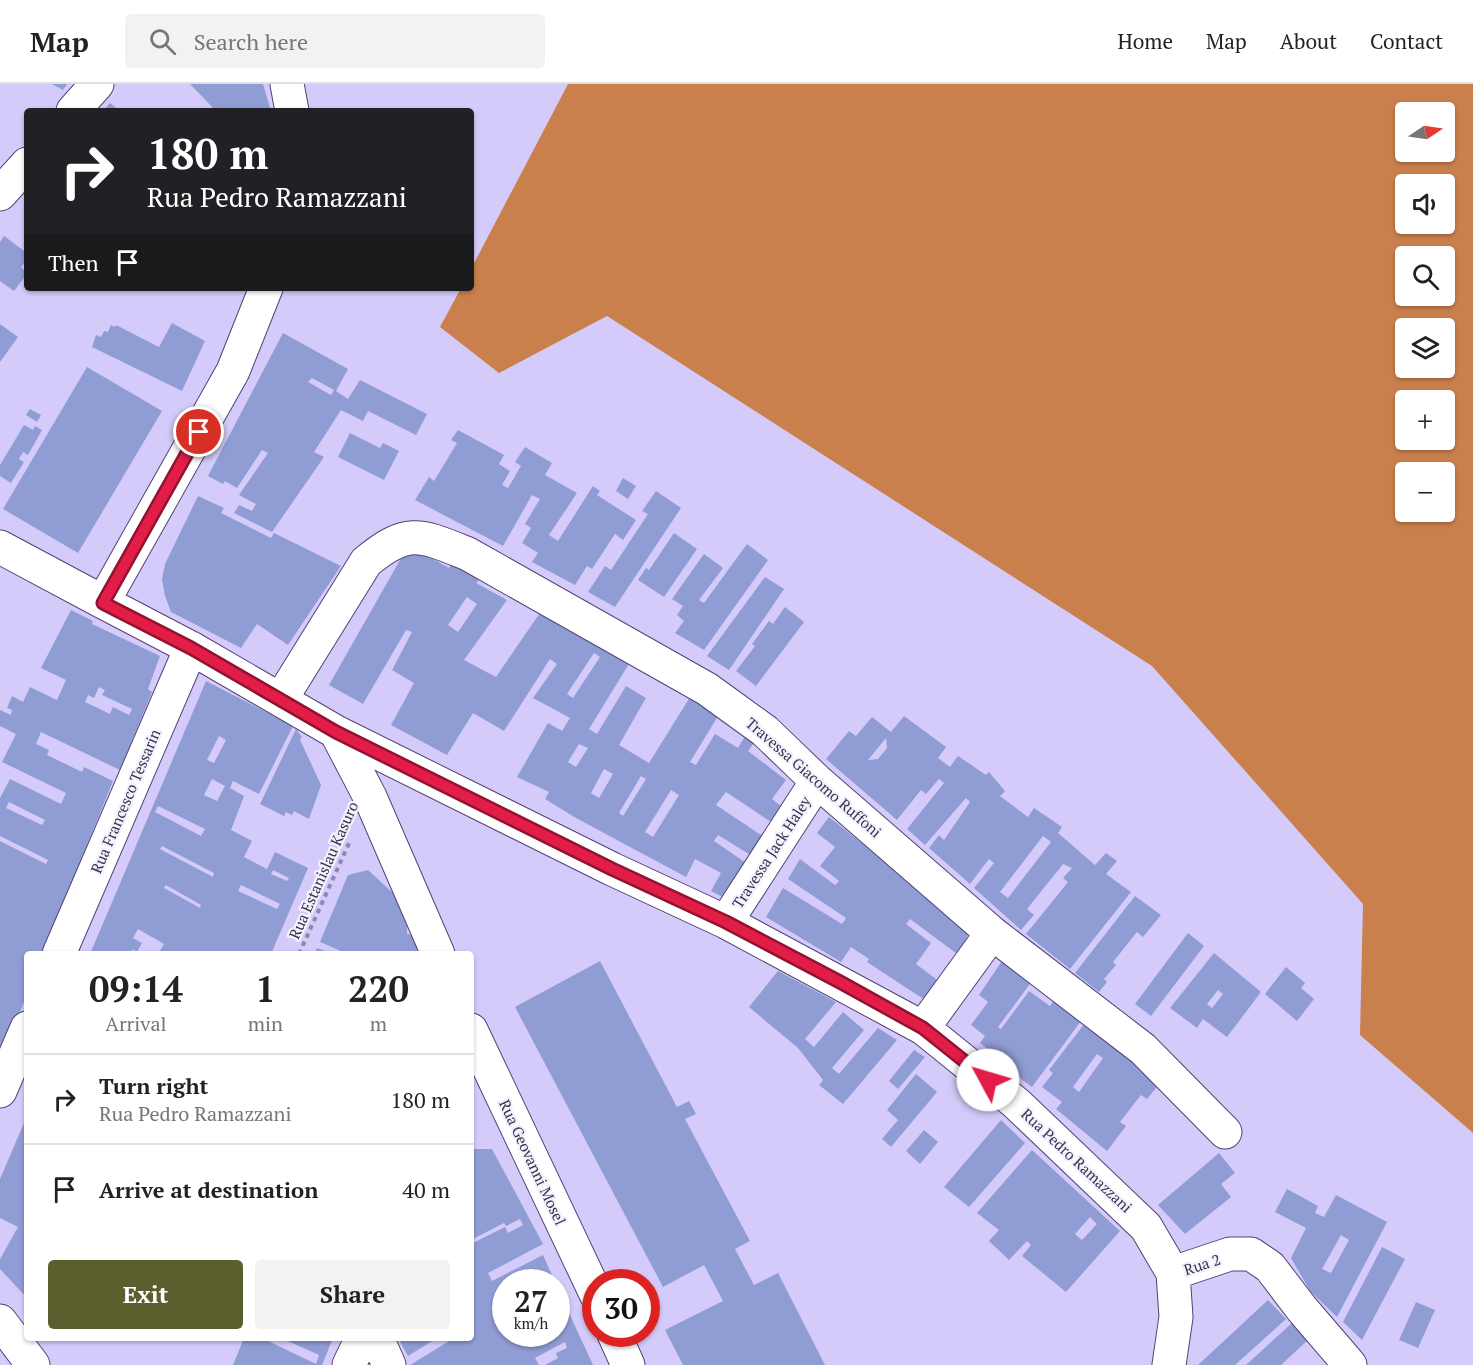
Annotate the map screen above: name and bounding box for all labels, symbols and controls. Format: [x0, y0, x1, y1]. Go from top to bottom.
search box [125, 14, 545, 68]
text: Map [30, 23, 89, 60]
icon: search [146, 25, 179, 58]
text: Search here [194, 27, 308, 56]
text: Home [1117, 27, 1173, 55]
text: Map [1206, 27, 1247, 55]
text: About [1280, 27, 1337, 55]
text: Contact [1370, 27, 1443, 55]
north arrow [1395, 102, 1455, 162]
map controls [1395, 102, 1455, 522]
text: 180 m [147, 125, 268, 181]
icon: right [48, 132, 126, 210]
button: sound [1395, 174, 1455, 234]
text: Rua Pedro Ramazzani [147, 179, 407, 215]
icon: arrive [111, 246, 144, 279]
button: search [1395, 246, 1455, 306]
text: Then [48, 248, 99, 277]
button: layers [1395, 318, 1455, 378]
button: + [1395, 390, 1455, 450]
pin [173, 406, 224, 457]
icon: arrive [182, 415, 215, 448]
button: − [1395, 462, 1455, 522]
street label: Travessa Giacomo Ruffoni [742, 713, 886, 841]
street label: Rua Francesco Tessarin [86, 726, 164, 876]
street label: Travessa Jack Haley [727, 792, 815, 912]
street label: Rua Estanislau Kasuro [284, 798, 362, 942]
text: 09:14 [89, 965, 183, 1012]
text: 1 [255, 965, 276, 1012]
text: 220 [348, 965, 409, 1012]
text: Arrival [105, 1010, 167, 1037]
text: min [248, 1010, 283, 1037]
text: m [370, 1010, 387, 1037]
position arrow [956, 1048, 1020, 1112]
text: Turn right [99, 1071, 208, 1100]
icon: right [48, 1083, 81, 1116]
text: 180 m [390, 1085, 450, 1114]
street label: Rua Geovanni Mosel [495, 1096, 571, 1228]
text: Rua Pedro Ramazzani [99, 1100, 292, 1127]
street label: Rua Pedro Ramazzani [1017, 1103, 1137, 1217]
icon: arrive [48, 1173, 81, 1206]
text: Arrive at destination [99, 1175, 318, 1204]
text: 40 m [402, 1175, 450, 1204]
street label: Rua 2 [1181, 1249, 1223, 1279]
button: Exit [48, 1260, 243, 1329]
button: Share [255, 1260, 450, 1329]
speed limit sign: 30 [582, 1269, 660, 1347]
text: 27 [514, 1281, 548, 1321]
text: km/h [514, 1313, 548, 1333]

